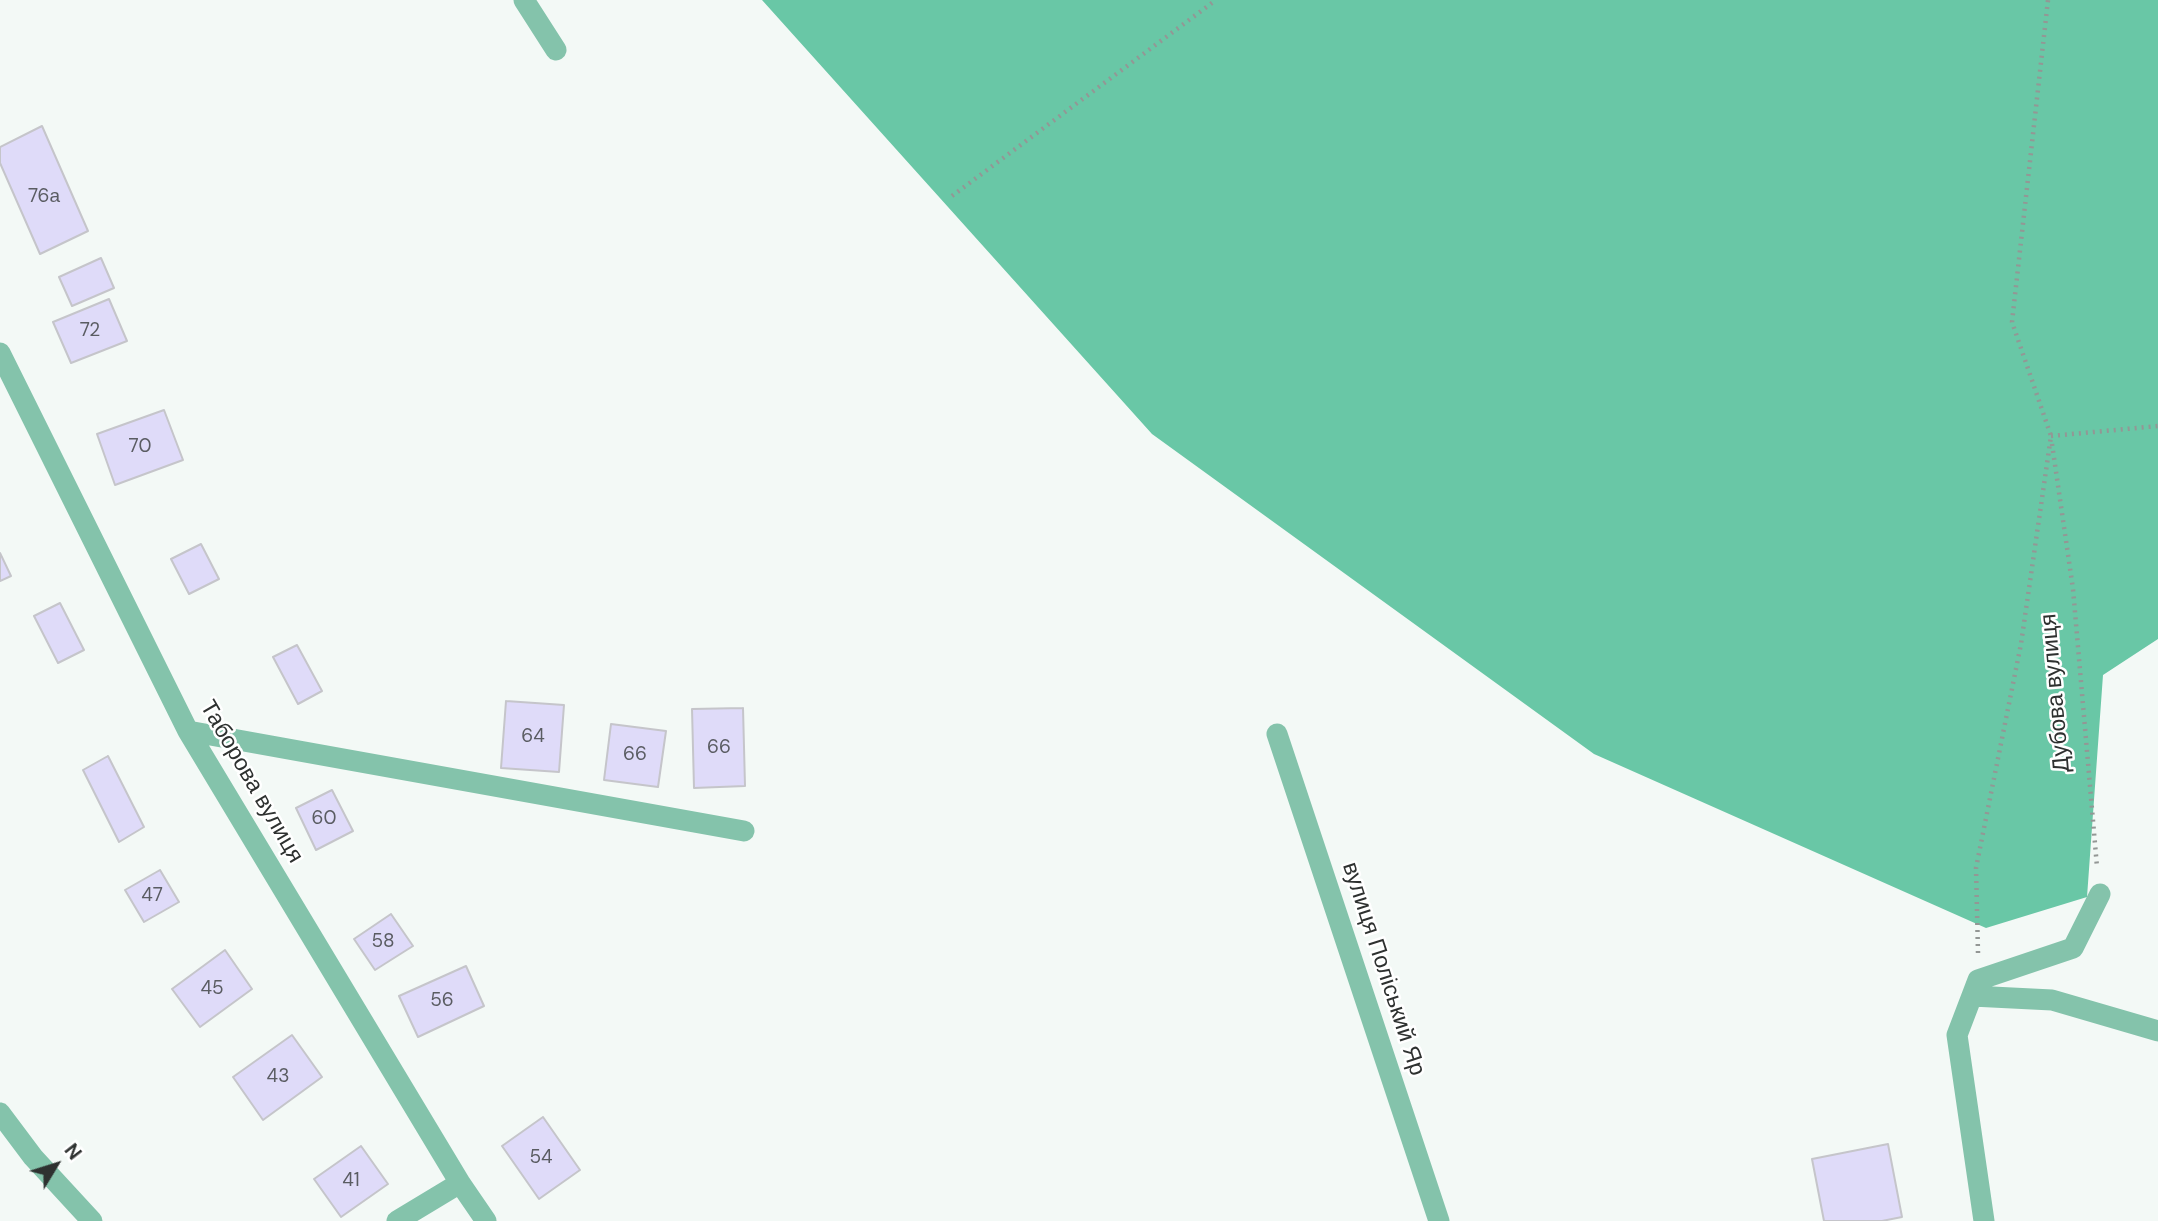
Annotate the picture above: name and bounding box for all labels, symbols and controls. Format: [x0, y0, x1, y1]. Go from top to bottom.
house number: 76а [28, 186, 60, 208]
house number: 72 [80, 320, 100, 342]
house number: 70 [129, 436, 151, 458]
street label: Дубова вулиця [2035, 612, 2077, 774]
street label: Таборова вулиця [193, 696, 309, 868]
house number: 64 [521, 726, 545, 748]
house number: 66 [707, 737, 731, 759]
house number: 66 [623, 744, 647, 766]
house number: 60 [312, 808, 336, 830]
street label: вулиця Поліський Яр [1335, 859, 1431, 1079]
house number: 47 [141, 885, 163, 907]
house number: 58 [371, 931, 395, 953]
house number: 45 [200, 978, 224, 1000]
house number: 56 [430, 990, 454, 1012]
house number: 43 [267, 1066, 289, 1088]
north arrow [21, 1130, 91, 1200]
text: N [59, 1139, 87, 1165]
house number: 54 [529, 1147, 553, 1169]
house number: 41 [342, 1170, 360, 1192]

